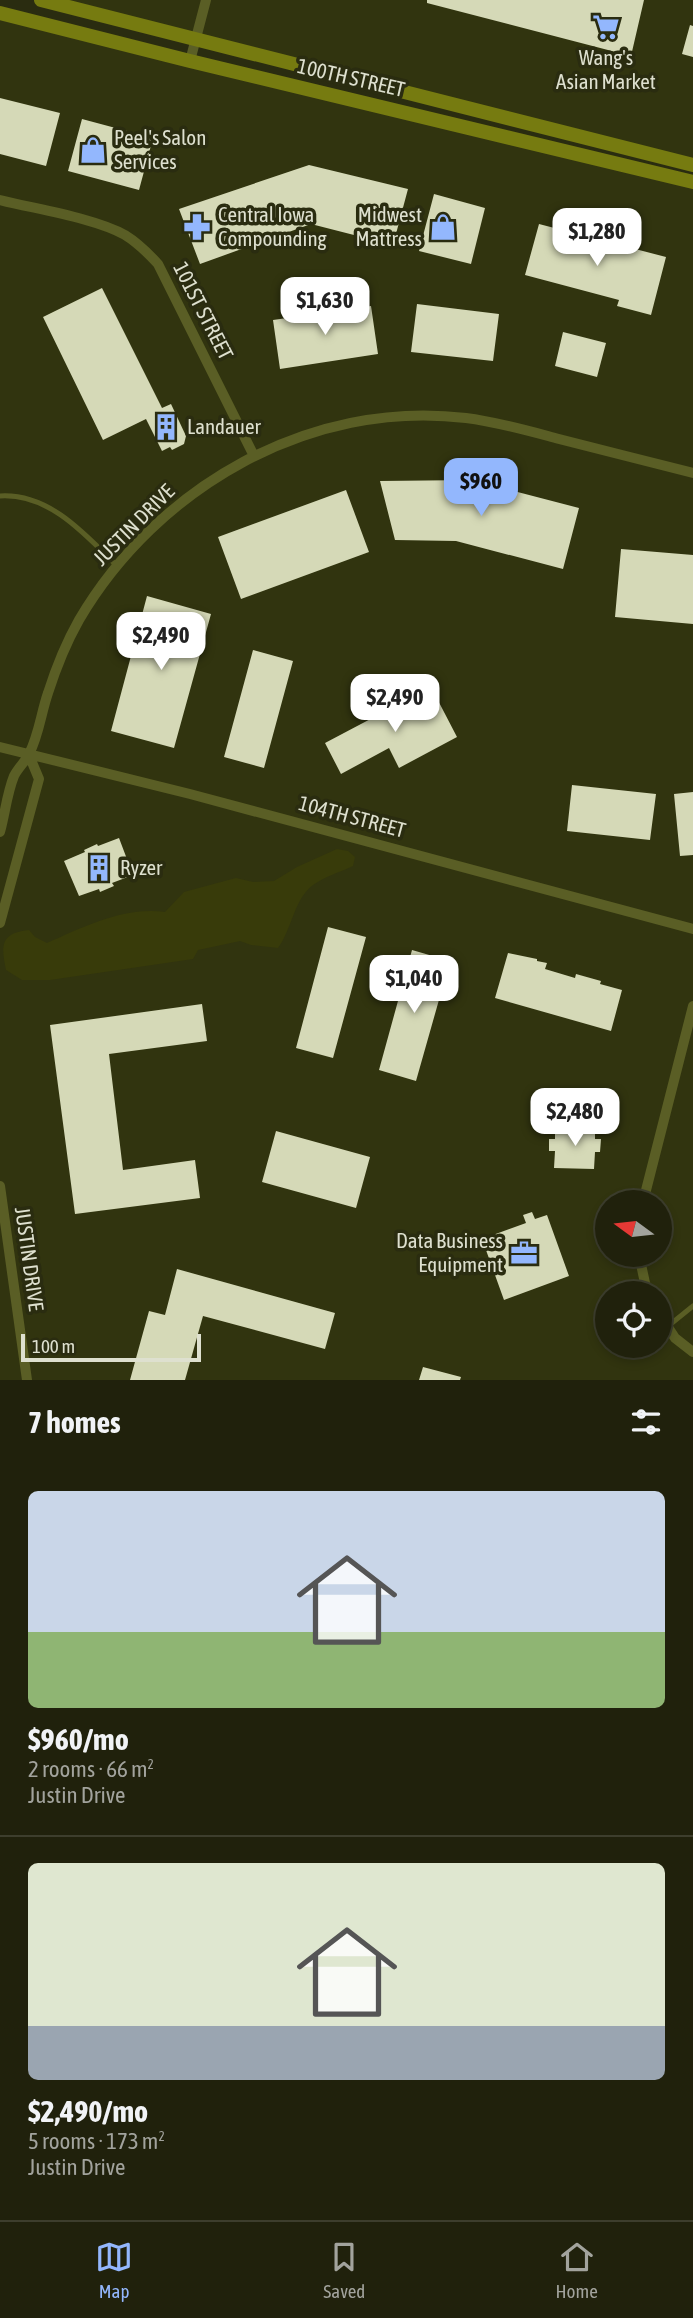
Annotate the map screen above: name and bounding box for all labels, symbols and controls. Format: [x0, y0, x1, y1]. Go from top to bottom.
supermarket icon: Wang's Asian Market [591, 12, 621, 42]
place label: Wang's Asian Market [556, 45, 656, 93]
street label: 100TH STREET [295, 53, 407, 101]
place label: Peel's Salon Services [114, 125, 206, 173]
shop icon: Peel's Salon Services [78, 135, 108, 165]
place label: Central Iowa Compounding [218, 202, 327, 250]
place label: Midwest Mattress [356, 202, 422, 250]
pin: $1,280 [540, 208, 654, 268]
pharmacy icon: Central Iowa Compounding [182, 212, 212, 242]
shop icon: Midwest Mattress [428, 212, 458, 242]
text: $1,280 [569, 218, 626, 244]
street label: 101ST STREET [169, 258, 239, 363]
pin: $1,630 [268, 278, 382, 337]
text: $1,630 [297, 287, 354, 313]
building icon: Landauer [151, 412, 181, 442]
place label: Landauer [187, 414, 261, 438]
pin: $960 [440, 458, 522, 518]
text: $960 [460, 468, 502, 494]
street label: JUSTIN DRIVE [88, 479, 179, 570]
pin: $2,490 [104, 612, 218, 672]
text: $2,490 [133, 622, 190, 648]
pin: $2,490 [338, 674, 452, 734]
text: $2,490 [367, 684, 424, 710]
street label: 104TH STREET [296, 790, 408, 842]
building icon: Ryzer [84, 853, 114, 883]
place label: Ryzer [120, 855, 163, 879]
pin: $1,040 [357, 956, 471, 1015]
text: $1,040 [386, 965, 443, 991]
pin: $2,480 [518, 1088, 632, 1148]
text: $2,480 [547, 1098, 604, 1124]
north arrow [595, 1190, 672, 1267]
map controls [595, 1190, 672, 1358]
street label: JUSTIN DRIVE [11, 1205, 49, 1312]
place label: Data Business Equipment [396, 1228, 503, 1276]
office icon: Data Business Equipment [509, 1238, 539, 1268]
button: locate [595, 1281, 672, 1358]
scale bar [21, 1331, 201, 1363]
text: 100 m [32, 1335, 75, 1357]
icon: filters [627, 1403, 665, 1441]
text: 7 homes [28, 1405, 121, 1439]
icon: home [284, 1537, 410, 1663]
text: $960/mo [28, 1722, 129, 1756]
text: 2 rooms · 66 m² [28, 1756, 154, 1782]
text: Justin Drive [28, 1782, 125, 1808]
icon: home [284, 1909, 410, 2035]
text: $2,490/mo [28, 2094, 148, 2128]
text: 5 rooms · 173 m² [28, 2128, 165, 2154]
text: Justin Drive [28, 2154, 125, 2180]
tab: Map [95, 2238, 133, 2302]
tab: Saved [323, 2238, 365, 2302]
tab: Home [556, 2238, 598, 2302]

